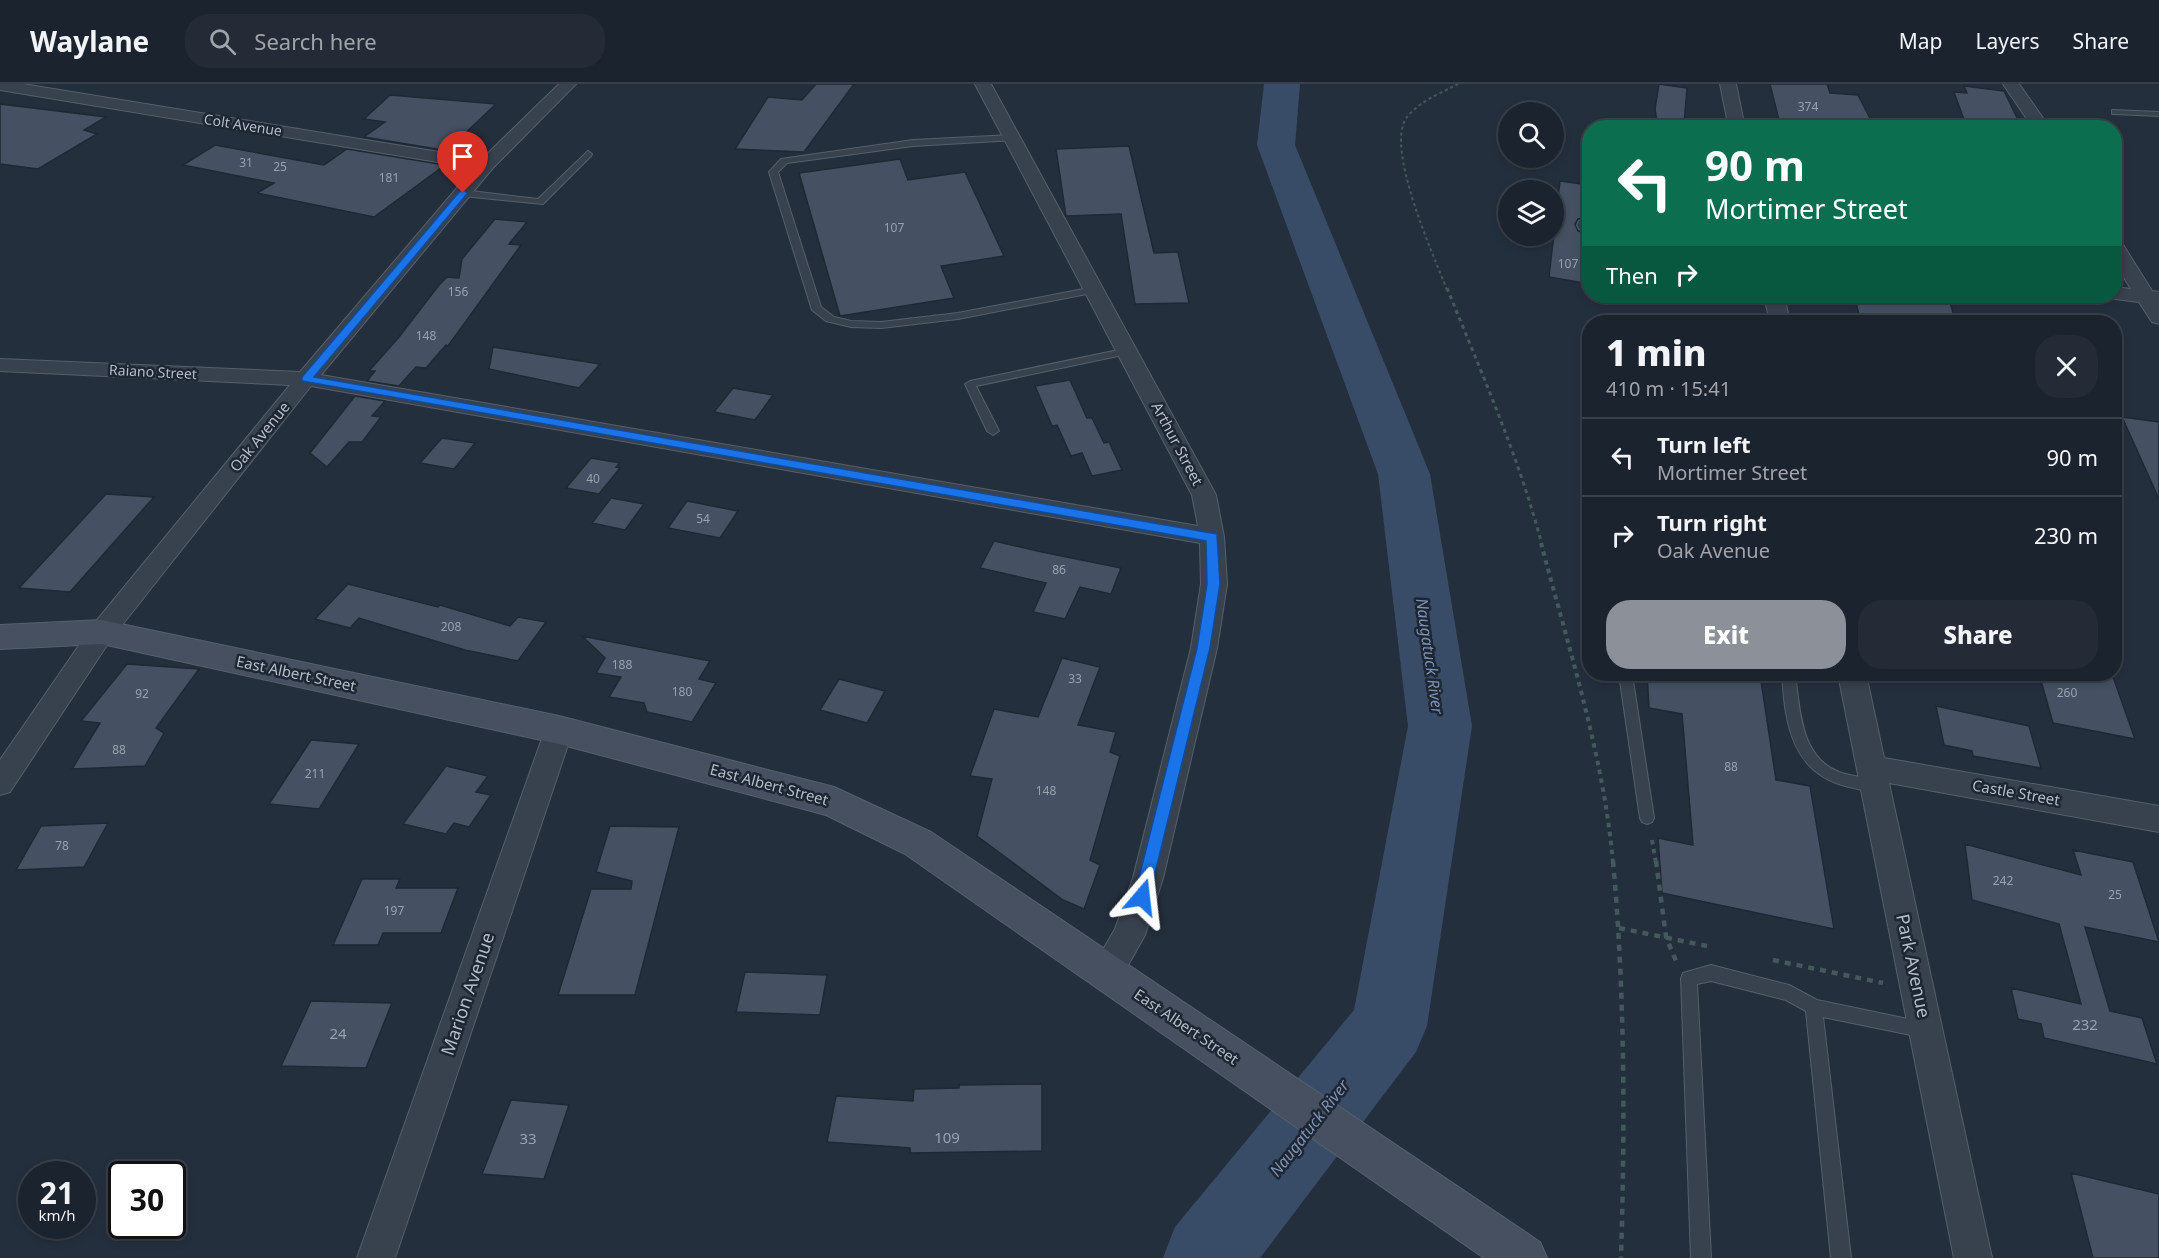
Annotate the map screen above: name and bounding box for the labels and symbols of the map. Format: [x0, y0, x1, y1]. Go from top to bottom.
house number: 374 [1798, 98, 1818, 115]
street label: Colt Avenue [203, 109, 284, 140]
pin [437, 131, 488, 193]
house number: 31 [239, 154, 253, 171]
house number: 25 [273, 158, 287, 175]
house number: 181 [379, 169, 399, 186]
house number: 107 [884, 219, 904, 236]
house number: 107 [1558, 255, 1578, 272]
house number: 156 [448, 283, 468, 300]
house number: 148 [416, 327, 436, 344]
street label: Raiano Street [109, 360, 197, 383]
street label: Oak Avenue [225, 397, 294, 476]
street label: Arthur Street [1148, 398, 1209, 489]
house number: 40 [586, 470, 600, 487]
house number: 54 [696, 510, 710, 527]
house number: 86 [1052, 561, 1066, 578]
water label: Naugatuck River [1411, 597, 1449, 716]
house number: 208 [441, 618, 461, 635]
street label: East Albert Street [235, 651, 358, 696]
house number: 188 [612, 656, 632, 673]
house number: 33 [1068, 670, 1082, 687]
house number: 180 [672, 683, 692, 700]
house number: 260 [2057, 684, 2077, 701]
house number: 92 [135, 685, 149, 702]
house number: 88 [112, 741, 126, 758]
house number: 88 [1724, 758, 1738, 775]
street label: East Albert Street [708, 759, 831, 810]
house number: 211 [305, 765, 325, 782]
street label: Castle Street [1971, 774, 2062, 810]
house number: 148 [1036, 782, 1056, 799]
house number: 78 [55, 837, 69, 854]
position arrow [1110, 865, 1174, 929]
house number: 242 [1993, 872, 2013, 889]
house number: 25 [2108, 886, 2122, 903]
house number: 197 [384, 902, 404, 919]
street label: Park Avenue [1891, 911, 1937, 1020]
street label: Marion Avenue [435, 929, 499, 1058]
street label: East Albert Street [1130, 984, 1243, 1069]
house number: 232 [2072, 1014, 2098, 1034]
house number: 24 [329, 1023, 347, 1043]
water label: Naugatuck River [1264, 1075, 1354, 1181]
house number: 109 [934, 1127, 960, 1147]
house number: 33 [519, 1128, 537, 1148]
speed limit sign: 30 [108, 1161, 186, 1239]

